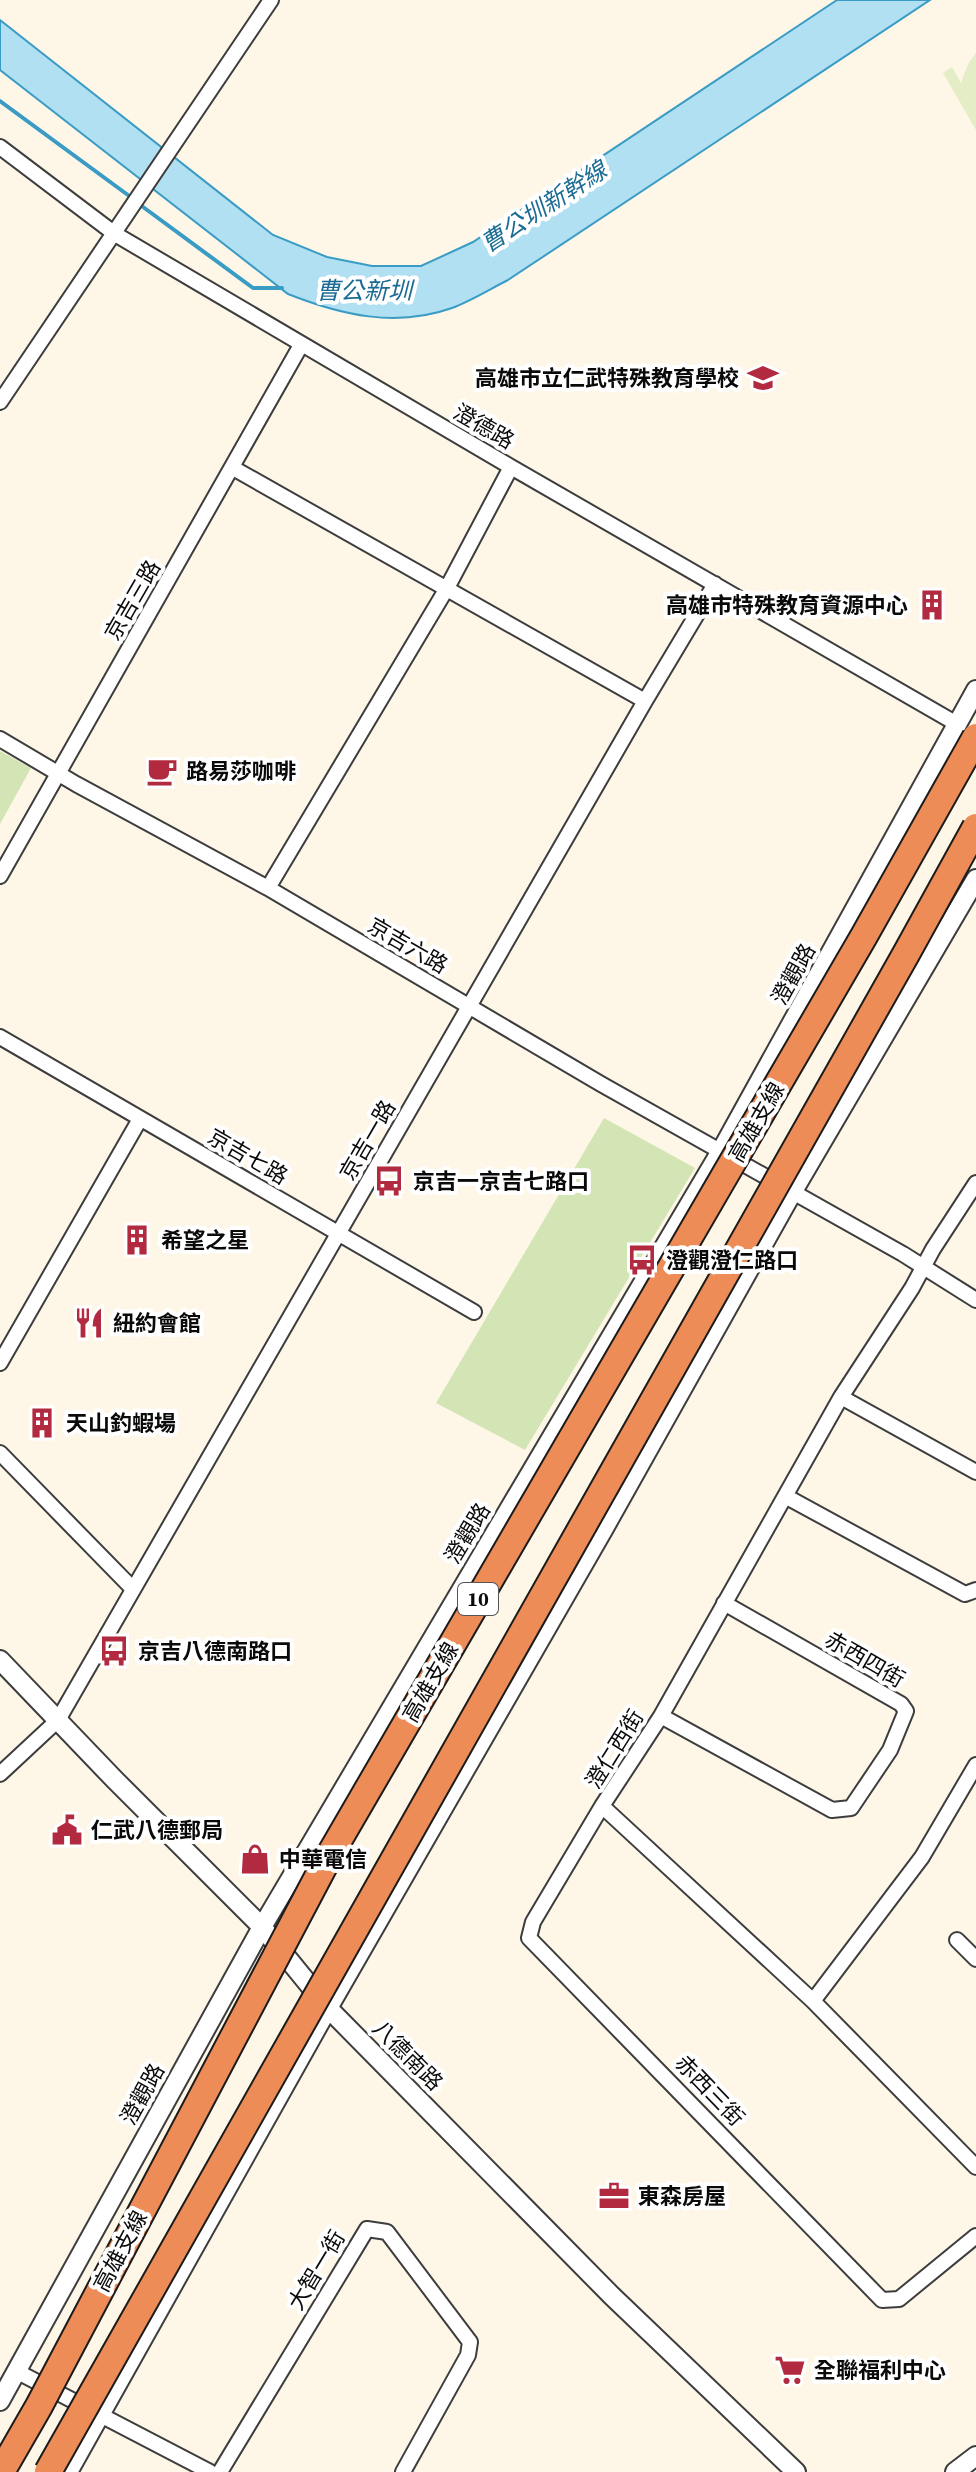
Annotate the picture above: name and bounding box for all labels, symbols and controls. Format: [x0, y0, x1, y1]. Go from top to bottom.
water label: 曹公圳新幹線 [474, 152, 616, 260]
water label: 曹公新圳 [316, 274, 415, 307]
school or university icon: 高雄市立仁武特殊教育學校 [746, 361, 780, 395]
place label: 高雄市立仁武特殊教育學校 [475, 363, 739, 393]
street label: 澄德路 [448, 397, 520, 455]
street label: 京吉三路 [97, 554, 167, 646]
building icon: 高雄市特殊教育資源中心 [915, 588, 949, 622]
place label: 高雄市特殊教育資源中心 [666, 590, 908, 620]
cafe icon: 路易莎咖啡 [145, 754, 179, 788]
place label: 路易莎咖啡 [186, 756, 296, 786]
street label: 京吉六路 [362, 910, 454, 980]
street label: 澄觀路 [764, 938, 822, 1010]
street label: 高雄支線 [721, 1076, 791, 1168]
street label: 京吉一路 [332, 1094, 402, 1186]
street label: 京吉七路 [202, 1121, 294, 1191]
bus stop icon: 京吉一京吉七路口 [372, 1164, 406, 1198]
place label: 京吉一京吉七路口 [413, 1166, 589, 1196]
building icon: 希望之星 [120, 1223, 154, 1257]
place label: 希望之星 [161, 1225, 249, 1255]
bus stop icon: 澄觀澄仁路口 [625, 1243, 659, 1277]
place label: 澄觀澄仁路口 [666, 1245, 798, 1275]
restaurant icon: 紐約會館 [72, 1306, 106, 1340]
place label: 紐約會館 [113, 1308, 201, 1338]
building icon: 天山釣蝦場 [25, 1406, 59, 1440]
place label: 天山釣蝦場 [66, 1408, 176, 1438]
street label: 澄觀路 [437, 1497, 497, 1569]
road number: 10 [458, 1583, 498, 1615]
street label: 赤西四街 [819, 1624, 911, 1694]
bus stop icon: 京吉八德南路口 [97, 1634, 131, 1668]
place label: 京吉八德南路口 [138, 1636, 292, 1666]
street label: 高雄支線 [395, 1636, 465, 1728]
street label: 澄仁西街 [578, 1704, 650, 1794]
public building icon: 仁武八德郵局 [50, 1813, 84, 1847]
place label: 仁武八德郵局 [91, 1815, 223, 1845]
shop icon: 中華電信 [238, 1842, 272, 1876]
place label: 中華電信 [279, 1844, 367, 1874]
street label: 八德南路 [366, 2013, 450, 2097]
street label: 赤西三街 [669, 2048, 751, 2132]
street label: 澄觀路 [113, 2058, 171, 2130]
office icon: 東森房屋 [597, 2179, 631, 2213]
place label: 東森房屋 [638, 2181, 726, 2211]
street label: 高雄支線 [86, 2205, 154, 2297]
street label: 大智一街 [280, 2225, 352, 2315]
supermarket icon: 全聯福利中心 [773, 2353, 807, 2387]
place label: 全聯福利中心 [814, 2355, 946, 2385]

